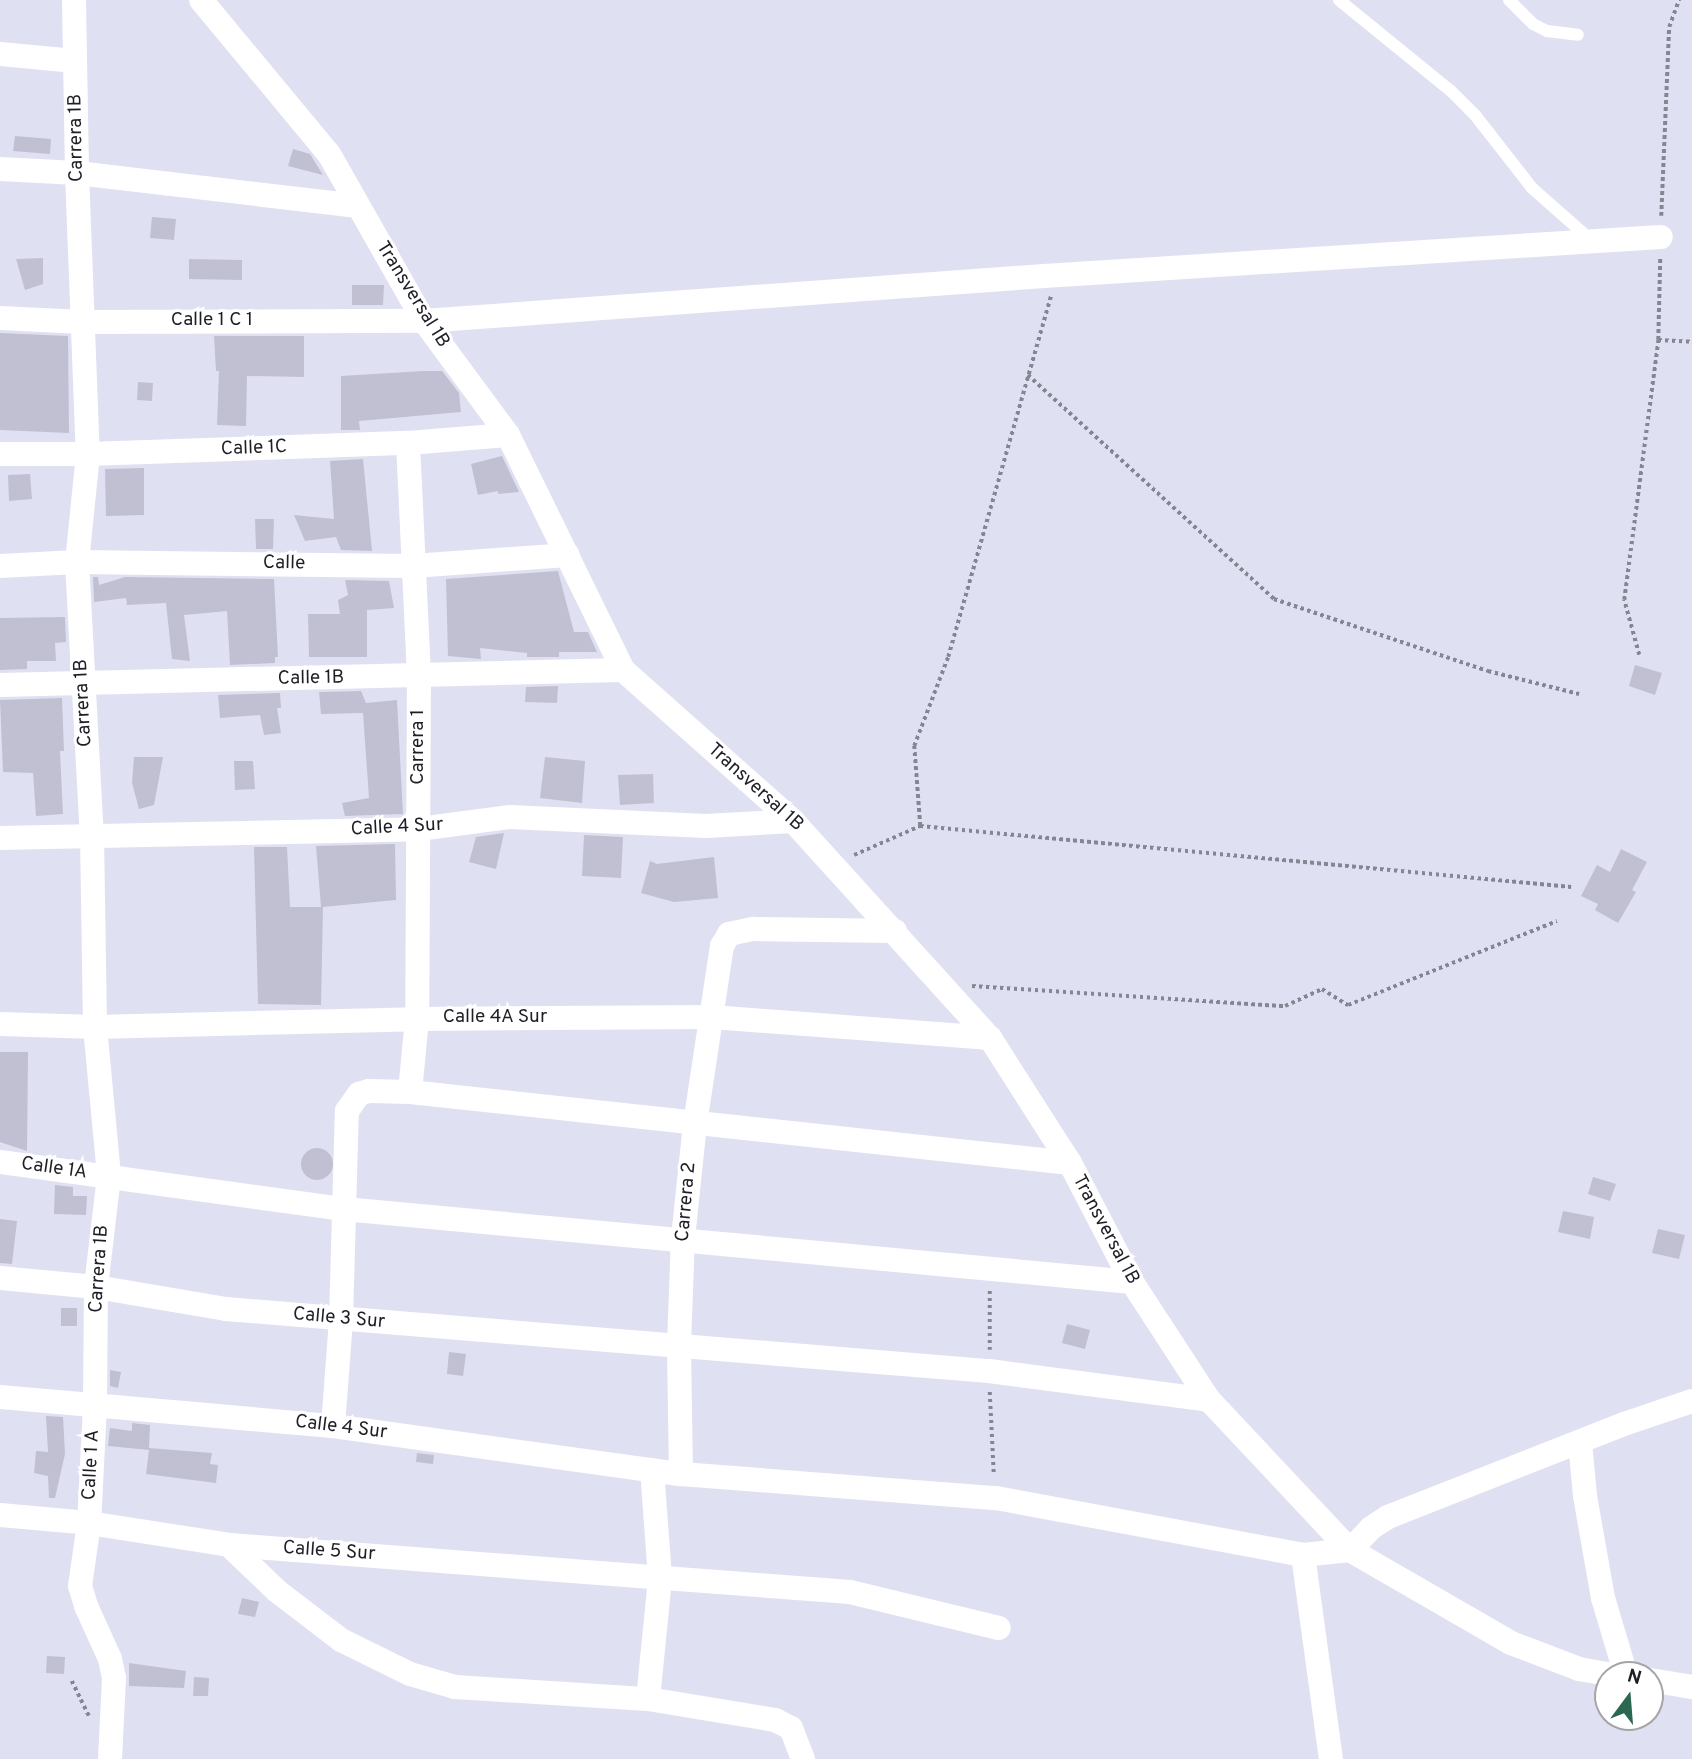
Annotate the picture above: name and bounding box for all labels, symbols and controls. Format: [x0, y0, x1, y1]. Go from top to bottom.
street label: Carrera 1B [65, 94, 89, 182]
street label: Transversal 1B [370, 238, 454, 352]
street label: Calle 1 C 1 [171, 310, 253, 332]
street label: Calle 1C [220, 436, 288, 462]
street label: Calle [263, 552, 305, 576]
street label: Carrera 1B [70, 658, 98, 748]
street label: Calle 1B [278, 667, 344, 691]
street label: Carrera 1 [408, 709, 430, 785]
street label: Transversal 1B [702, 739, 808, 837]
street label: Calle 4 Sur [350, 814, 444, 842]
street label: Calle 4A Sur [442, 1007, 548, 1029]
street label: Calle 1A [20, 1153, 88, 1185]
street label: Carrera 2 [672, 1161, 702, 1243]
street label: Transversal 1B [1067, 1171, 1143, 1289]
street label: Carrera 1B [86, 1224, 114, 1314]
street label: Calle 3 Sur [292, 1304, 386, 1334]
street label: Calle 4 Sur [294, 1411, 388, 1445]
street label: Calle 1 A [79, 1429, 105, 1501]
street label: Calle 5 Sur [282, 1537, 376, 1567]
north arrow [1594, 1661, 1664, 1731]
text: N [1624, 1664, 1644, 1691]

